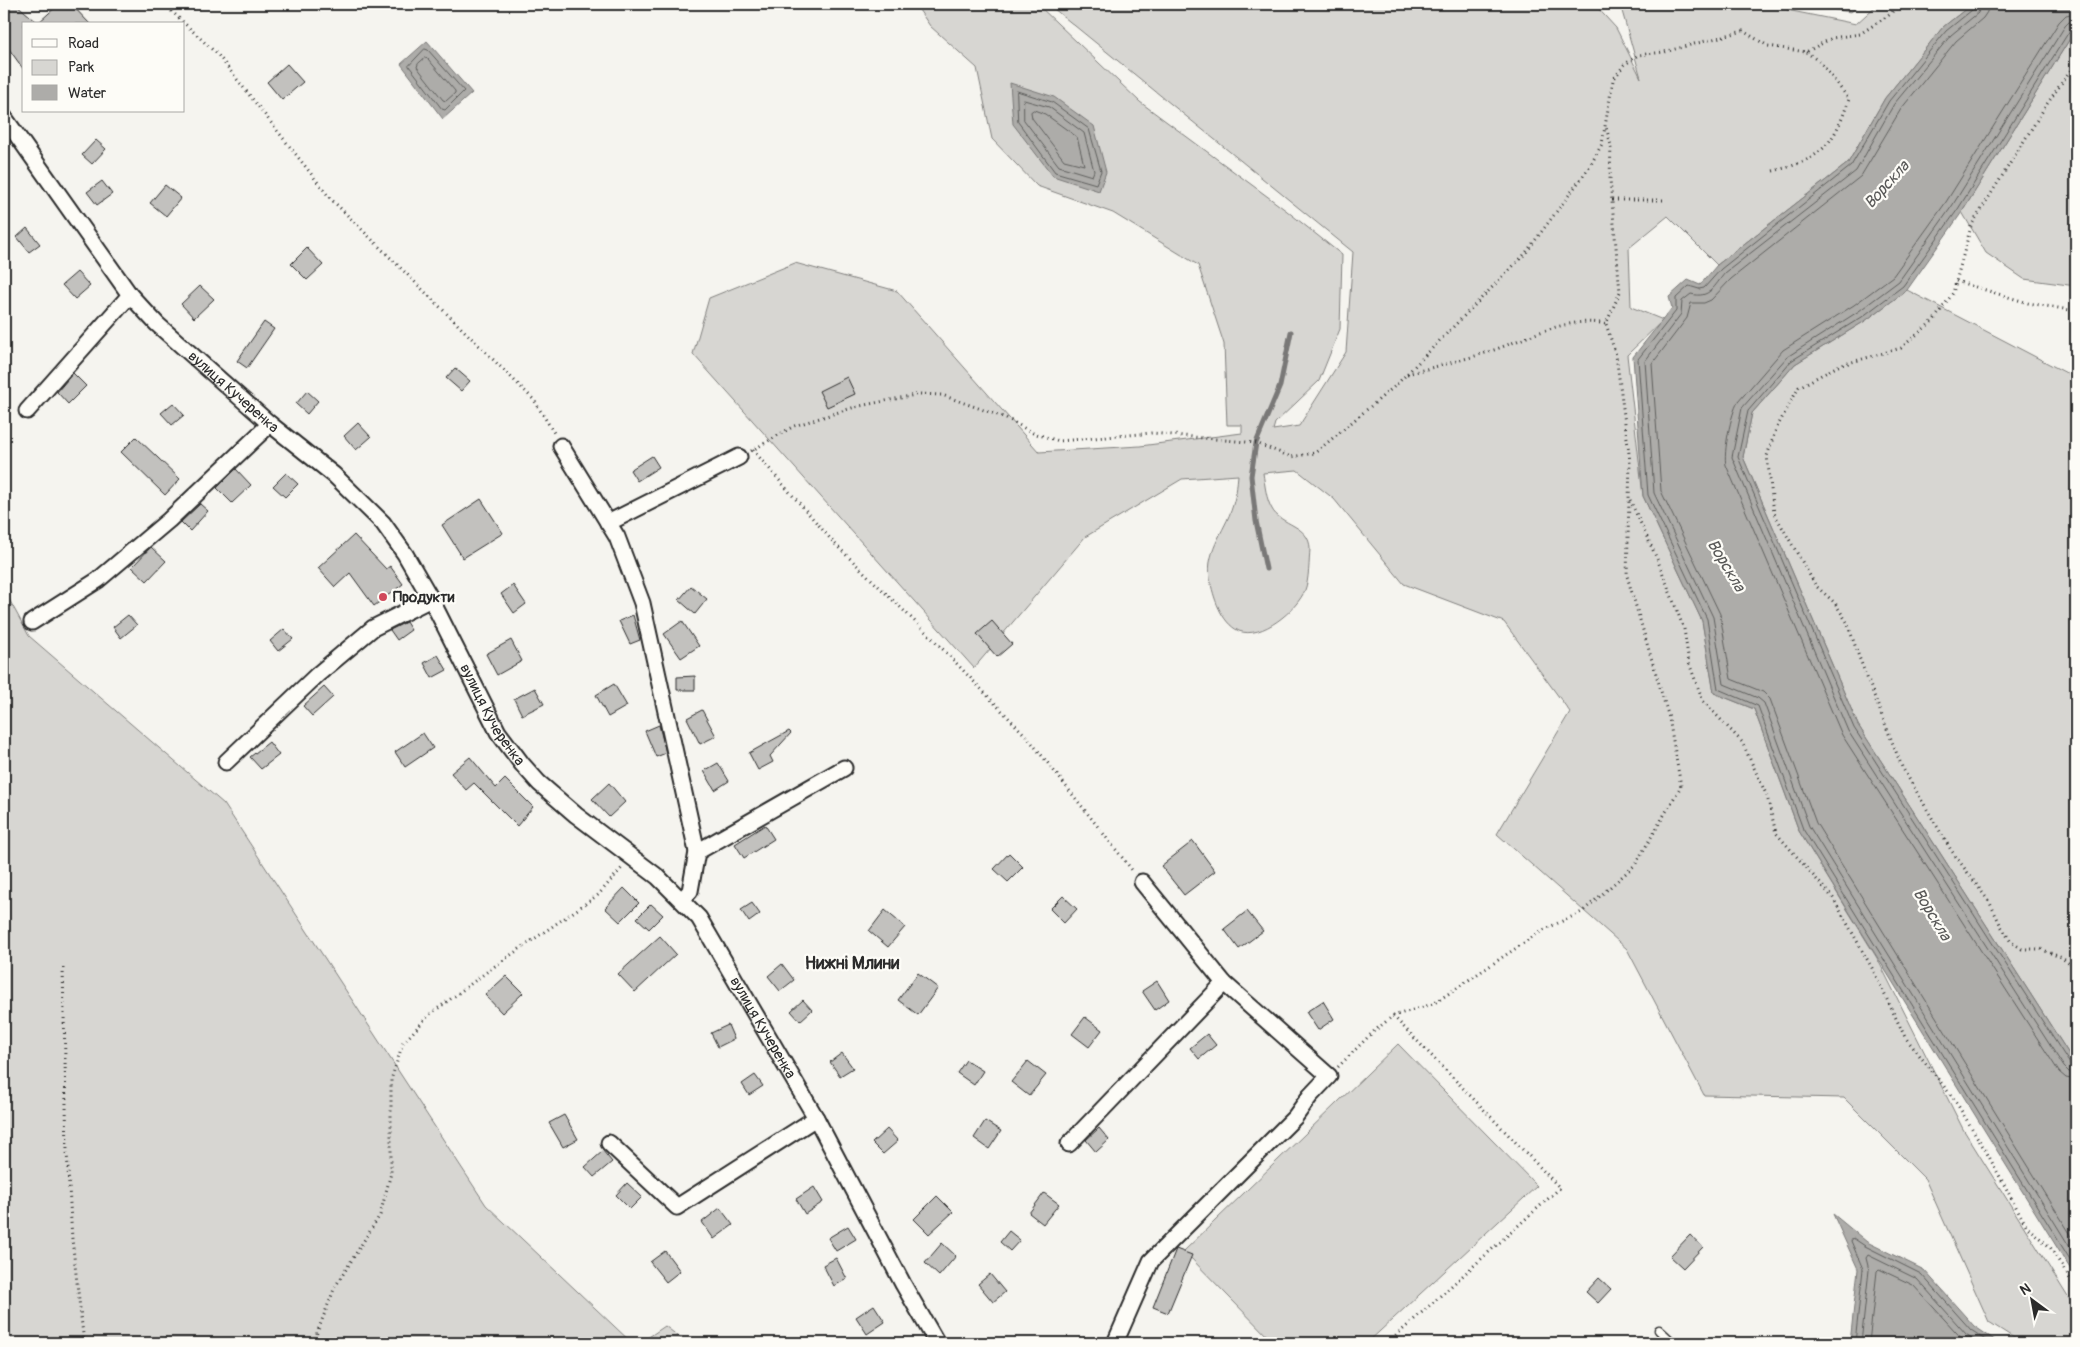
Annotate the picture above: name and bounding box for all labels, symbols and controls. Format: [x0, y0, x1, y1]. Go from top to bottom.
legend [22, 22, 185, 112]
text: Road [68, 34, 99, 53]
text: Park [68, 58, 95, 77]
text: Water [68, 84, 107, 103]
water label: Ворскла [1860, 155, 1914, 213]
street label: вулиця Кучеренка [184, 347, 283, 437]
water label: Ворскла [1703, 536, 1750, 597]
place label: Продукти [393, 588, 455, 607]
marker: Продукти [377, 591, 389, 603]
street label: вулиця Кучеренка [455, 661, 529, 770]
water label: Ворскла [1909, 885, 1956, 946]
district label: Нижні Млини [805, 952, 899, 975]
street label: вулиця Кучеренка [725, 973, 800, 1082]
north arrow [2008, 1274, 2058, 1324]
text: N [2017, 1280, 2034, 1299]

